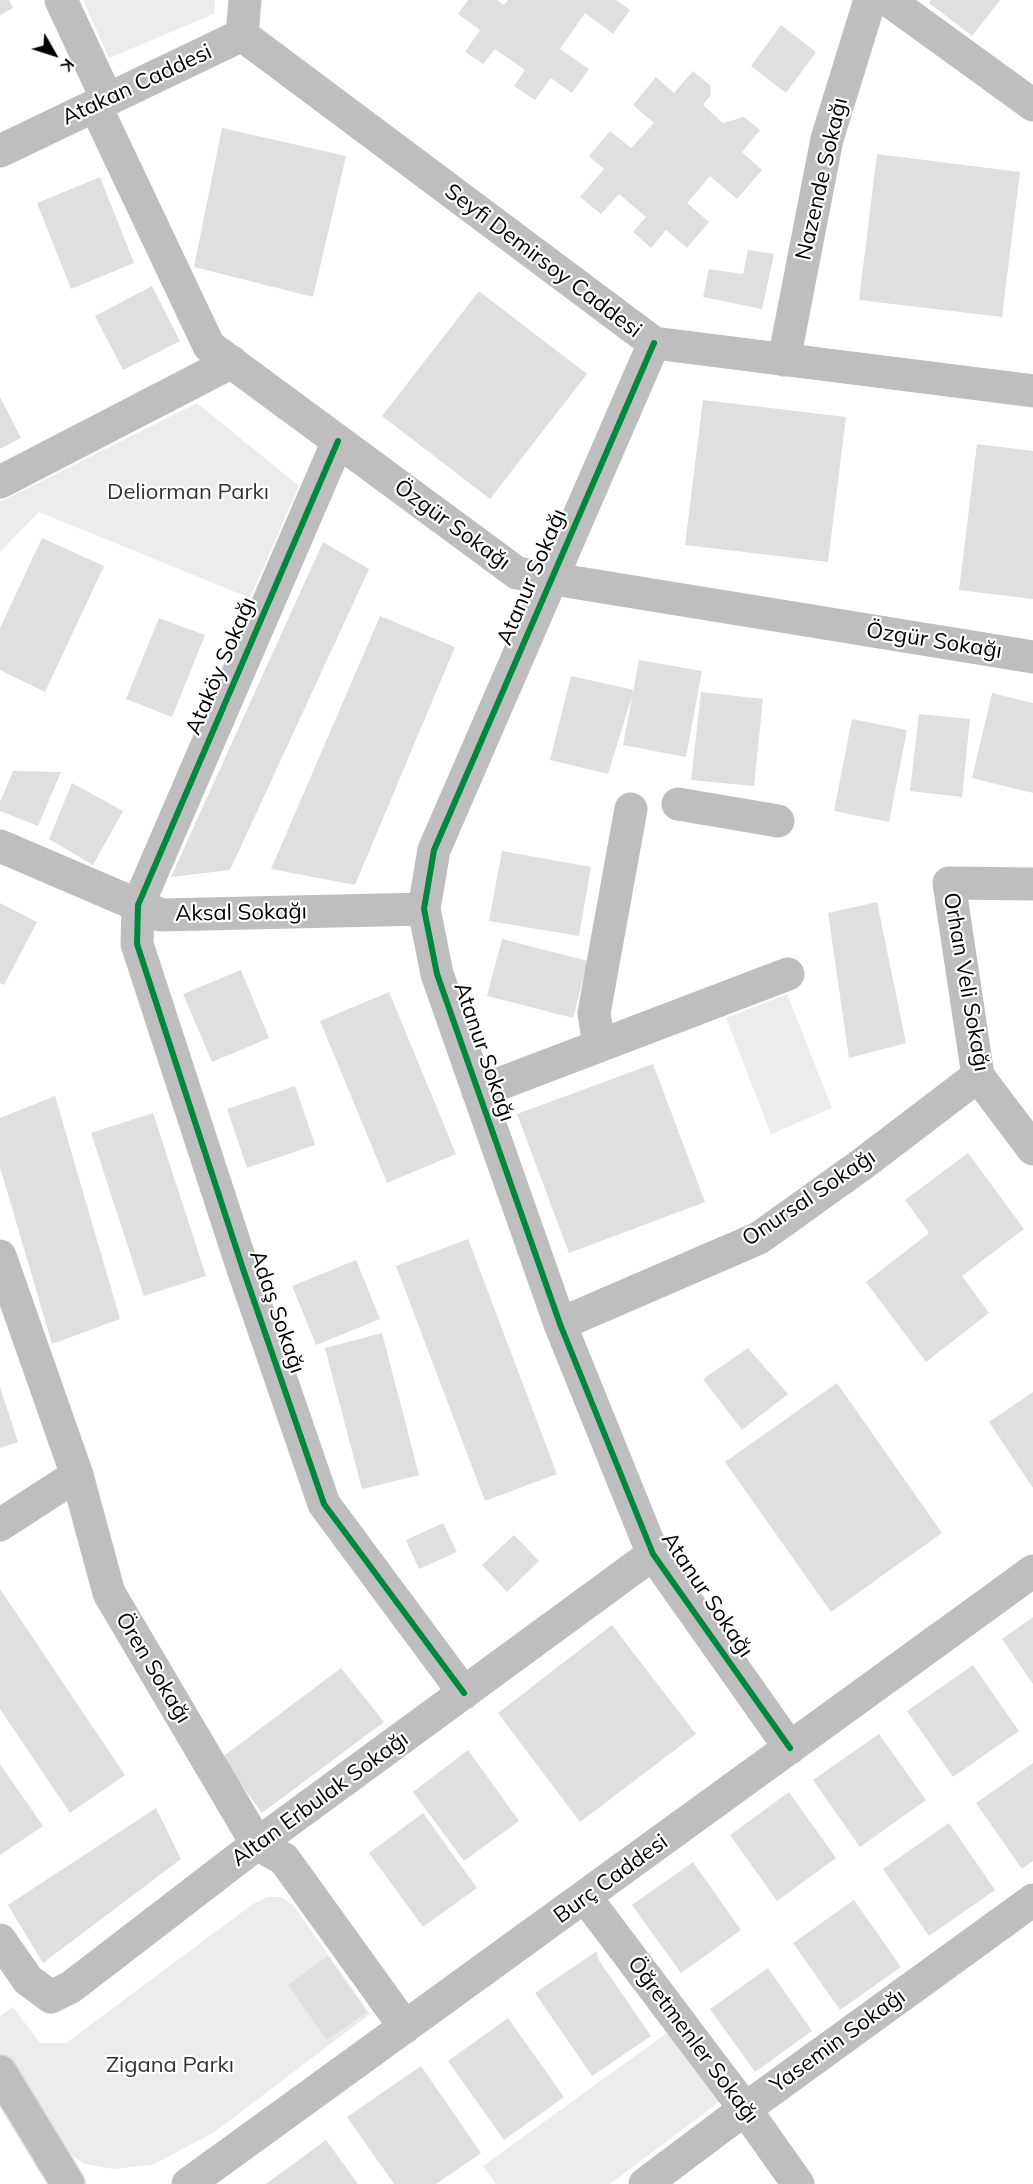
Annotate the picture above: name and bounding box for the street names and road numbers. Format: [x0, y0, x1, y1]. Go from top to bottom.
street label: Atakan Caddesi [58, 39, 216, 131]
street label: Nazende Sokağı [790, 95, 854, 263]
street label: Seyfi Demirsoy Caddesi [439, 178, 647, 344]
street label: Özgür Sokağı [389, 474, 515, 576]
street label: Atanur Sokağı [491, 505, 573, 649]
street label: Ataköy Sokağı [180, 593, 262, 739]
street label: Özgür Sokağı [864, 617, 1004, 665]
street label: Orhan Veli Sokağı [937, 891, 995, 1073]
street label: Aksal Sokağı [175, 899, 307, 927]
street label: Atanur Sokağı [448, 979, 520, 1125]
street label: Onursal Sokağı [737, 1144, 881, 1252]
street label: Adaş Sokağı [244, 1247, 310, 1377]
street label: Atanur Sokağı [655, 1527, 759, 1663]
street label: Ören Sokağı [110, 1608, 196, 1728]
street label: Altan Erbulak Sokağı [226, 1726, 414, 1872]
street label: Burç Caddesi [549, 1829, 673, 1929]
street label: Öğretmenler Sokağı [622, 1951, 764, 2129]
street label: Yasemin Sokağı [765, 1983, 911, 2099]

